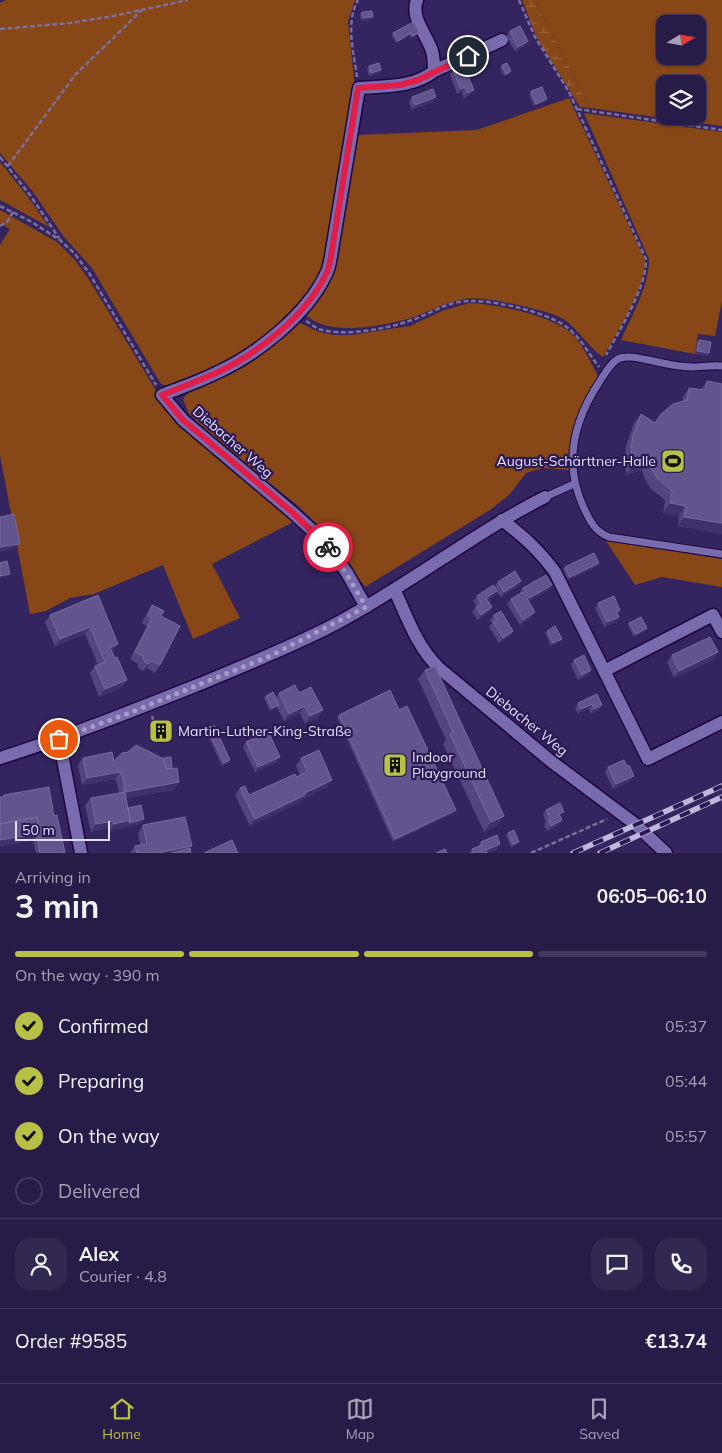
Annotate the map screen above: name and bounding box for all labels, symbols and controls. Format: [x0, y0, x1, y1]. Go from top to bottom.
north arrow [656, 15, 706, 65]
map controls [656, 15, 706, 125]
pin [447, 35, 489, 77]
icon: home [454, 42, 482, 70]
button: layers [656, 75, 706, 125]
street label: Diebacher Weg [189, 402, 277, 482]
sports icon: August-Schärttner-Halle [660, 448, 686, 474]
place label: August-Schärttner-Halle [496, 452, 656, 470]
courier [303, 522, 353, 572]
icon: bike [314, 533, 342, 561]
street label: Diebacher Weg [482, 682, 572, 760]
pin [38, 718, 80, 760]
building icon: Martin-Luther-King-Straße [148, 718, 174, 744]
place label: Martin-Luther-King-Straße [178, 722, 351, 740]
icon: bag [45, 725, 73, 753]
place label: Indoor Playground [412, 748, 486, 782]
building icon: Indoor Playground [382, 752, 408, 778]
scale bar [15, 818, 110, 841]
text: 50 m [22, 821, 55, 839]
text: Arriving in [15, 867, 91, 887]
text: 06:05–06:10 [597, 884, 707, 908]
text: 3 min [15, 886, 99, 926]
text: On the way · 390 m [15, 965, 160, 985]
icon: check [15, 1012, 43, 1040]
text: Confirmed [58, 1014, 149, 1038]
text: 05:37 [665, 1016, 707, 1036]
icon: check [15, 1067, 43, 1095]
text: Preparing [58, 1069, 144, 1093]
text: 05:44 [665, 1071, 707, 1091]
icon: check [15, 1122, 43, 1150]
text: On the way [58, 1124, 160, 1148]
text: 05:57 [665, 1126, 707, 1146]
text: Delivered [58, 1179, 140, 1203]
button: person [15, 1238, 67, 1290]
button: chat [591, 1238, 643, 1290]
button: phone [655, 1238, 707, 1290]
text: Alex [79, 1242, 119, 1266]
text: Courier · 4.8 [79, 1266, 167, 1286]
text: Order #9585 [15, 1329, 127, 1353]
text: €13.74 [645, 1329, 707, 1353]
tab: Home [102, 1395, 141, 1443]
tab: Map [346, 1395, 375, 1443]
tab: Saved [579, 1395, 620, 1443]

